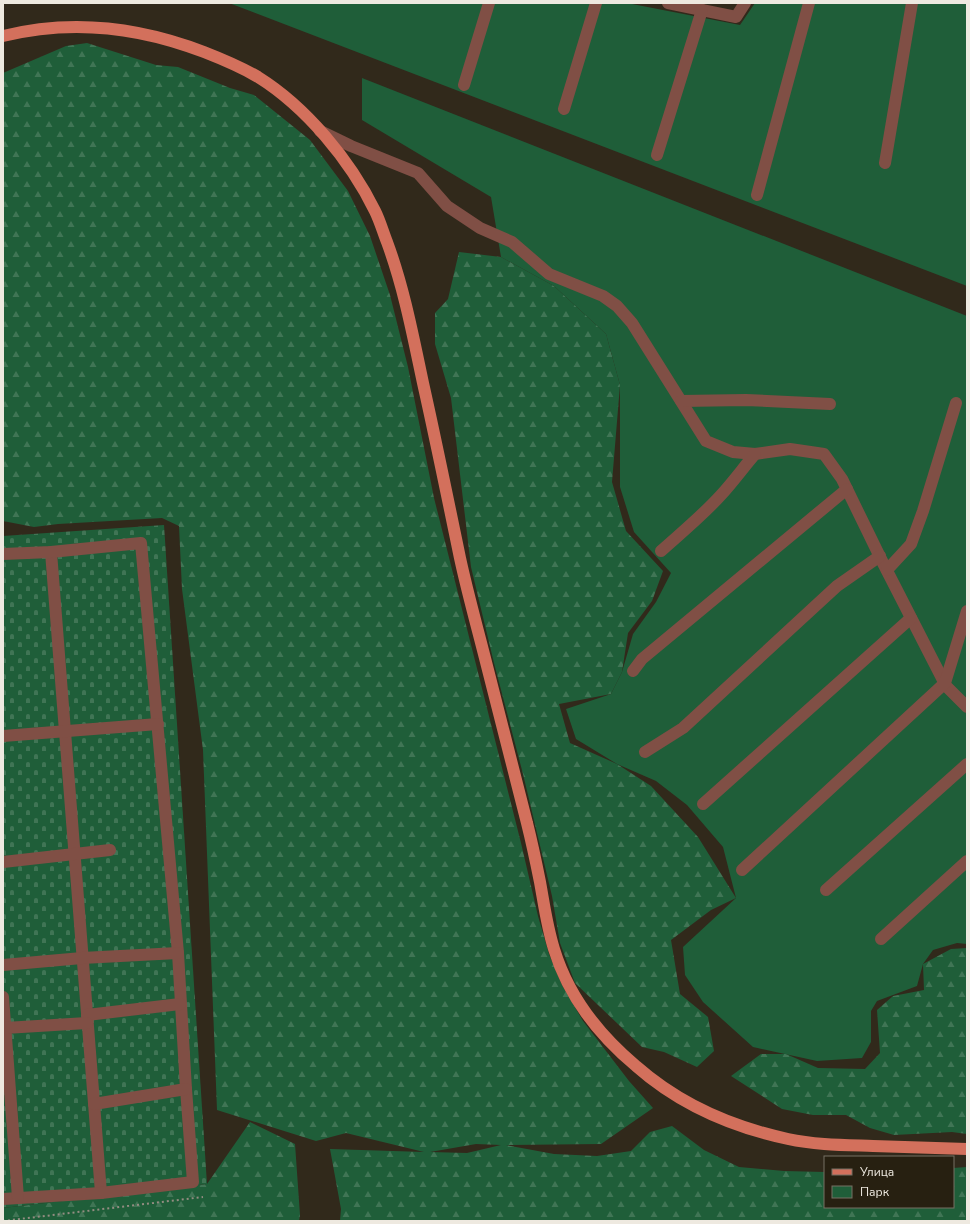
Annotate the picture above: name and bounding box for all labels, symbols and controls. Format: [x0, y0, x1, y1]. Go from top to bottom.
legend [824, 1156, 954, 1208]
text: Улица [859, 1164, 894, 1180]
text: Парк [860, 1184, 890, 1200]

